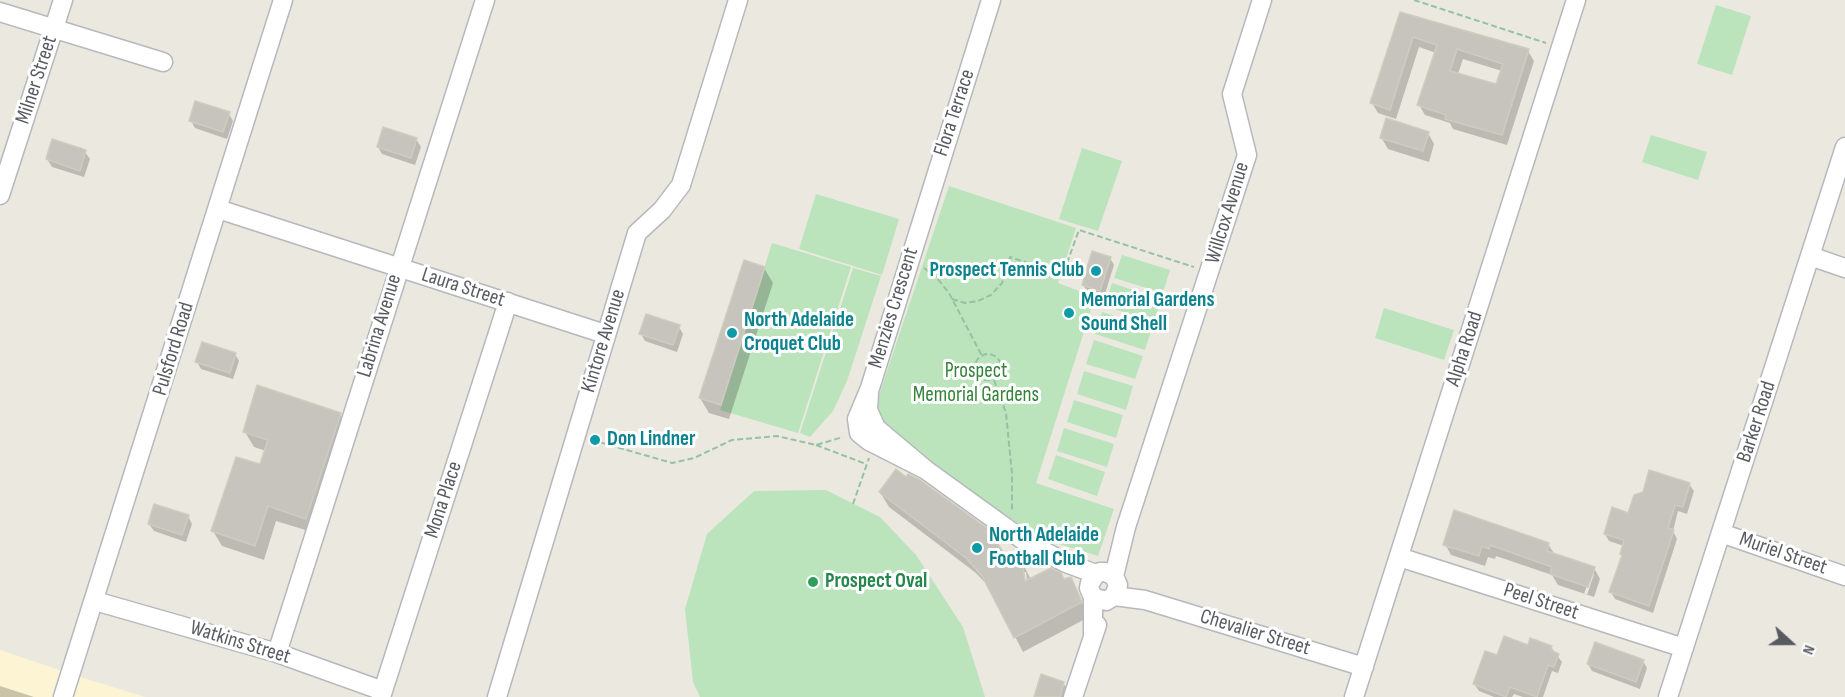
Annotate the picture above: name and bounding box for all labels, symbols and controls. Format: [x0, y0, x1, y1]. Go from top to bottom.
street label: Milner Street [11, 33, 63, 127]
street label: Flora Terrace [929, 66, 981, 160]
street label: Willcox Avenue [1201, 159, 1255, 267]
street label: Menzies Crescent [864, 245, 924, 371]
place label: Prospect Tennis Club [930, 258, 1084, 284]
street label: Laura Street [418, 263, 508, 313]
marker: Prospect Tennis Club [1089, 264, 1103, 278]
street label: Labrina Avenue [352, 272, 408, 380]
street label: Kintore Avenue [576, 286, 632, 396]
place label: Memorial Gardens Sound Shell [1081, 288, 1215, 338]
street label: Pulsford Road [148, 299, 200, 399]
marker: Memorial Gardens Sound Shell [1062, 306, 1076, 320]
place label: North Adelaide Croquet Club [744, 308, 854, 358]
street label: Alpha Road [1441, 308, 1489, 390]
marker: North Adelaide Croquet Club [725, 326, 739, 340]
park label: Prospect Memorial Gardens [913, 359, 1039, 409]
street label: Barker Road [1732, 378, 1782, 466]
place label: Don Lindner [607, 427, 695, 453]
marker: Don Lindner [588, 433, 602, 447]
street label: Mona Place [420, 458, 468, 542]
place label: North Adelaide Football Club [989, 523, 1099, 573]
street label: Muriel Street [1736, 527, 1830, 581]
marker: North Adelaide Football Club [970, 541, 984, 555]
place label: Prospect Oval [825, 569, 927, 595]
marker: Prospect Oval [806, 575, 820, 589]
street label: Peel Street [1500, 578, 1582, 626]
street label: Chevalier Street [1197, 604, 1313, 662]
north arrow [1761, 613, 1821, 673]
street label: Watkins Street [187, 616, 293, 670]
text: N [1798, 642, 1819, 657]

